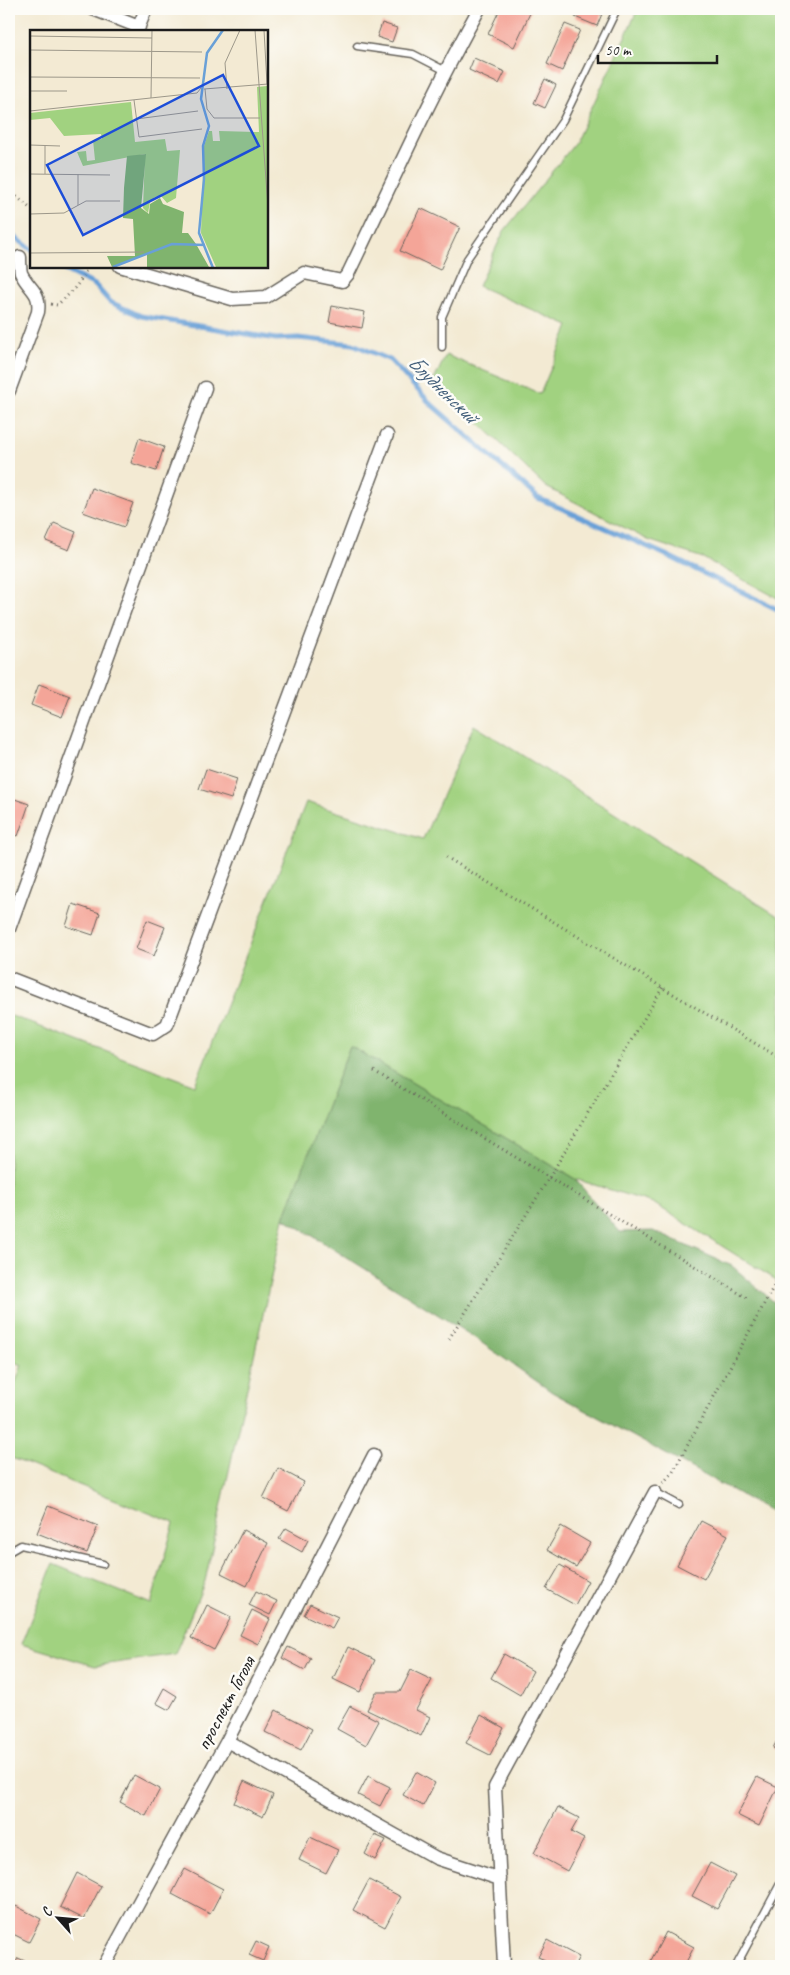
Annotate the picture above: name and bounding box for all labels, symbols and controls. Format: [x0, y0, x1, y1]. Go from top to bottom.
inset map [30, 30, 268, 268]
scale bar [598, 32, 716, 64]
text: 50 m [605, 41, 632, 60]
water label: Блудненский [403, 349, 487, 432]
street label: проспект Гоголя [190, 1651, 261, 1754]
north arrow [32, 1892, 82, 1942]
text: С [38, 1904, 57, 1919]

